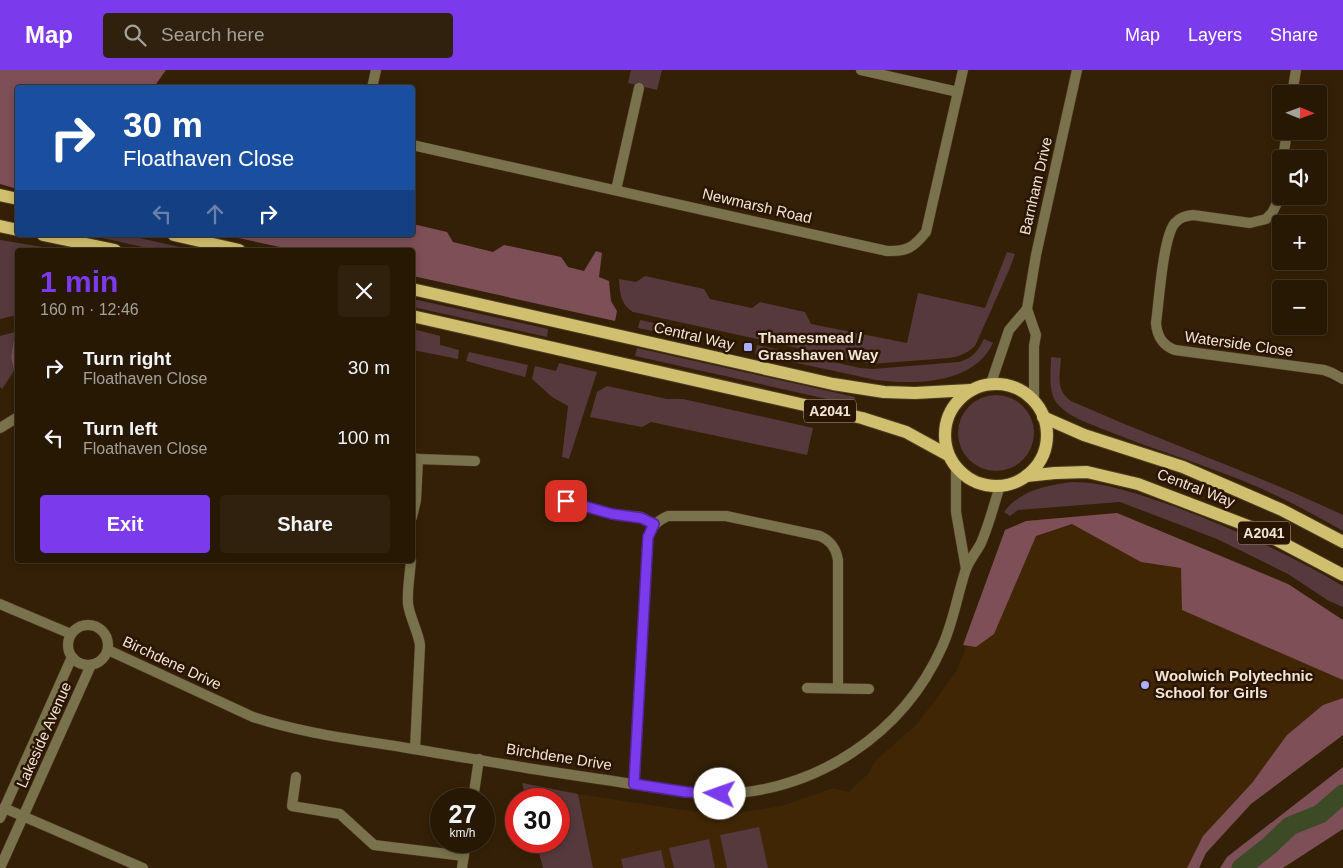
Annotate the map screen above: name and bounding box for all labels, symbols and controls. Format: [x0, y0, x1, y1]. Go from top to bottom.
search box [103, 13, 453, 58]
text: Map [25, 21, 73, 48]
icon: search [121, 21, 149, 49]
text: Search here [161, 24, 265, 45]
text: Map [1125, 25, 1160, 45]
text: Layers [1188, 25, 1242, 45]
text: Share [1270, 25, 1318, 45]
north arrow [1272, 85, 1328, 140]
map controls [1272, 85, 1327, 335]
icon: right [40, 105, 105, 170]
text: 30 m [123, 105, 203, 144]
street label: Barnham Drive [1016, 135, 1055, 237]
text: Floathaven Close [123, 146, 294, 171]
button: sound [1272, 150, 1327, 205]
street label: Newmarsh Road [701, 185, 813, 226]
icon: left [148, 200, 176, 228]
icon: ahead [201, 200, 229, 228]
icon: right [254, 200, 282, 228]
button: + [1272, 215, 1327, 270]
text: 1 min [40, 265, 118, 298]
button: close [338, 265, 390, 317]
button: − [1272, 280, 1327, 335]
text: 160 m · 12:46 [40, 301, 139, 318]
street label: Central Way [652, 318, 736, 353]
street label: Waterside Close [1184, 327, 1294, 360]
place label: Thamesmead / Grasshaven Way [758, 329, 879, 363]
marker: Thamesmead / Grasshaven Way [742, 341, 754, 353]
text: Turn right [83, 348, 171, 369]
icon: right [40, 354, 68, 382]
text: 30 m [348, 357, 390, 378]
text: Floathaven Close [83, 370, 208, 387]
road number: A2041 [804, 400, 856, 422]
text: Turn left [83, 418, 158, 439]
icon: left [40, 424, 68, 452]
text: 100 m [337, 427, 390, 448]
text: Floathaven Close [83, 440, 208, 457]
street label: Central Way [1155, 465, 1238, 510]
pin [545, 480, 587, 522]
icon: arrive [552, 487, 580, 515]
button: Exit [40, 495, 210, 553]
button: Share [220, 495, 390, 553]
road number: A2041 [1238, 522, 1290, 544]
street label: Birchdene Drive [120, 632, 224, 693]
place label: Woolwich Polytechnic School for Girls [1155, 667, 1313, 701]
street label: Lakeside Avenue [13, 679, 74, 790]
marker: Woolwich Polytechnic School for Girls [1139, 679, 1151, 691]
street label: Birchdene Drive [505, 740, 613, 773]
position arrow [693, 767, 745, 819]
speed limit sign: 30 [505, 788, 570, 853]
text: 27 [449, 800, 476, 828]
text: km/h [449, 826, 476, 840]

